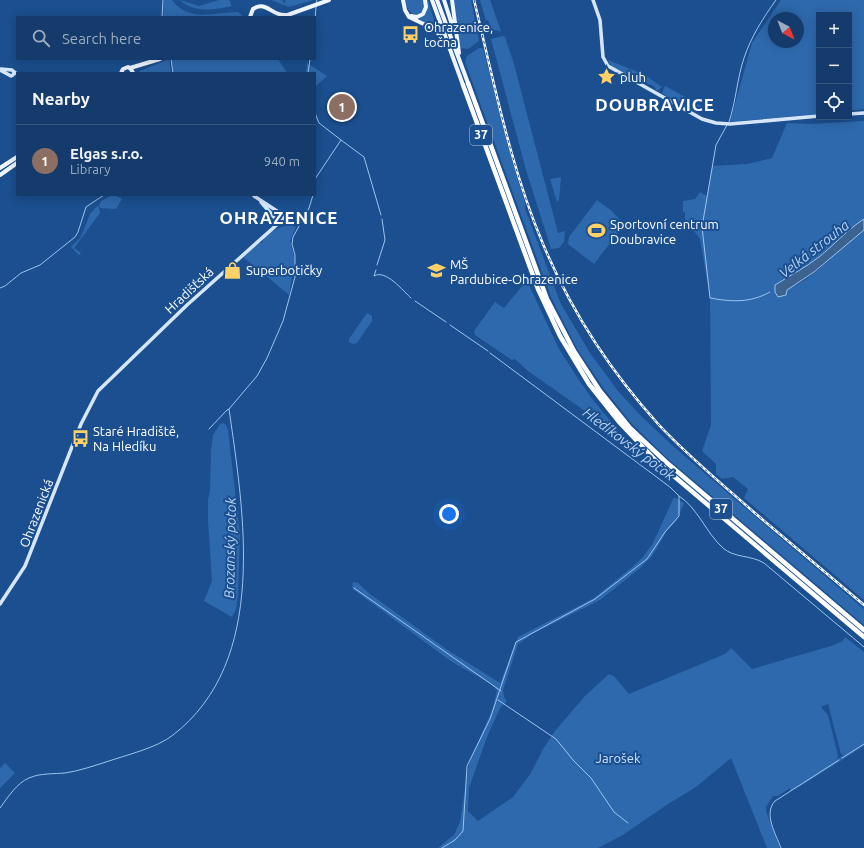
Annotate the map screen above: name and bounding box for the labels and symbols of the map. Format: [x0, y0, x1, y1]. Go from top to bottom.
north arrow [768, 12, 804, 48]
place label: Ohrazenice, točna [424, 20, 493, 49]
bus stop icon: Ohrazenice, točna [401, 24, 421, 44]
place icon: pluh [597, 67, 617, 87]
place label: pluh [620, 70, 646, 84]
pin: 1 [329, 92, 355, 122]
district label: DOUBRAVICE [595, 95, 715, 114]
road number: 37 [470, 125, 492, 145]
district label: OHRAZENICE [220, 208, 338, 227]
place label: Sportovní centrum Doubravice [610, 217, 719, 246]
water label: Velká strouha [776, 217, 852, 281]
sports icon: Sportovní centrum Doubravice [587, 221, 607, 241]
place label: MŠ Pardubice-Ohrazenice [450, 257, 578, 286]
shop icon: Superbotičky [223, 260, 243, 280]
school or university icon: MŠ Pardubice-Ohrazenice [427, 261, 447, 281]
place label: Superbotičky [246, 263, 322, 277]
street label: Hradišťská [162, 264, 216, 316]
water label: Hledíkovský potok [580, 404, 679, 484]
place label: Staré Hradiště, Na Hledíku [93, 424, 179, 453]
bus stop icon: Staré Hradiště, Na Hledíku [70, 428, 90, 448]
street label: Ohrazenická [17, 477, 55, 549]
water label: Brozanský potok [221, 496, 239, 599]
road number: 37 [710, 499, 732, 519]
your location [439, 504, 459, 524]
park label: Jarošek [596, 751, 641, 765]

